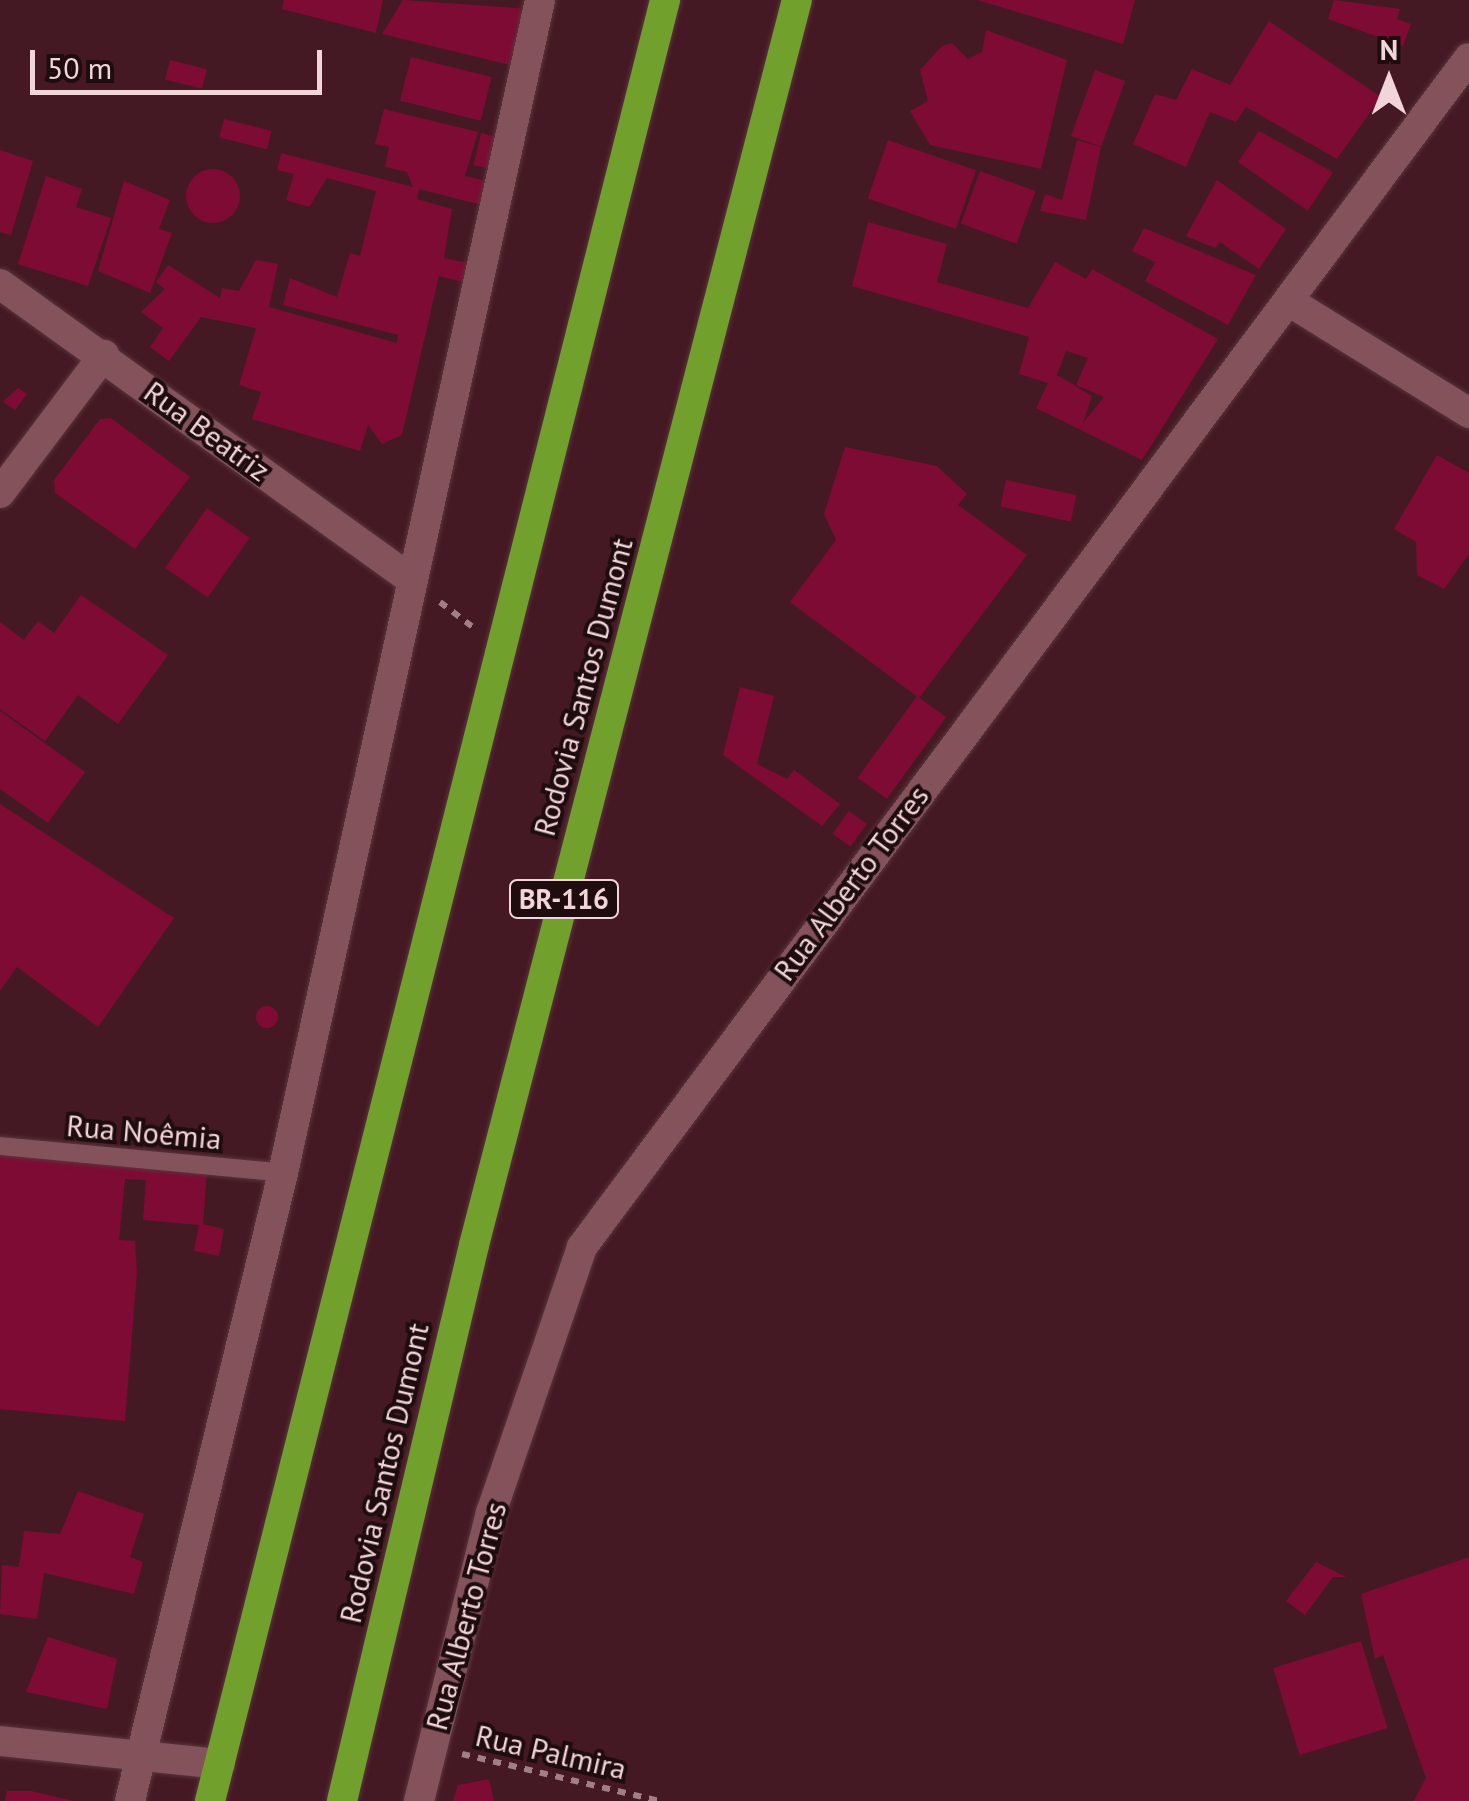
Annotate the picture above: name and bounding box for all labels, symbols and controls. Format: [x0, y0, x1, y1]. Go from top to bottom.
scale bar [35, 30, 328, 92]
north arrow [1339, 30, 1439, 130]
text: N [1380, 31, 1398, 68]
text: 50 m [47, 48, 112, 87]
street label: Rua Beatriz [137, 374, 277, 488]
street label: Rodovia Santos Dumont [526, 534, 640, 840]
street label: Rua Alberto Torres [765, 778, 937, 988]
road number: BR-116 [509, 876, 619, 922]
street label: Rua Noêmia [65, 1107, 223, 1157]
street label: Rodovia Santos Dumont [332, 1320, 436, 1626]
street label: Rua Alberto Torres [418, 1497, 514, 1735]
street label: Rua Palmira [472, 1717, 630, 1787]

